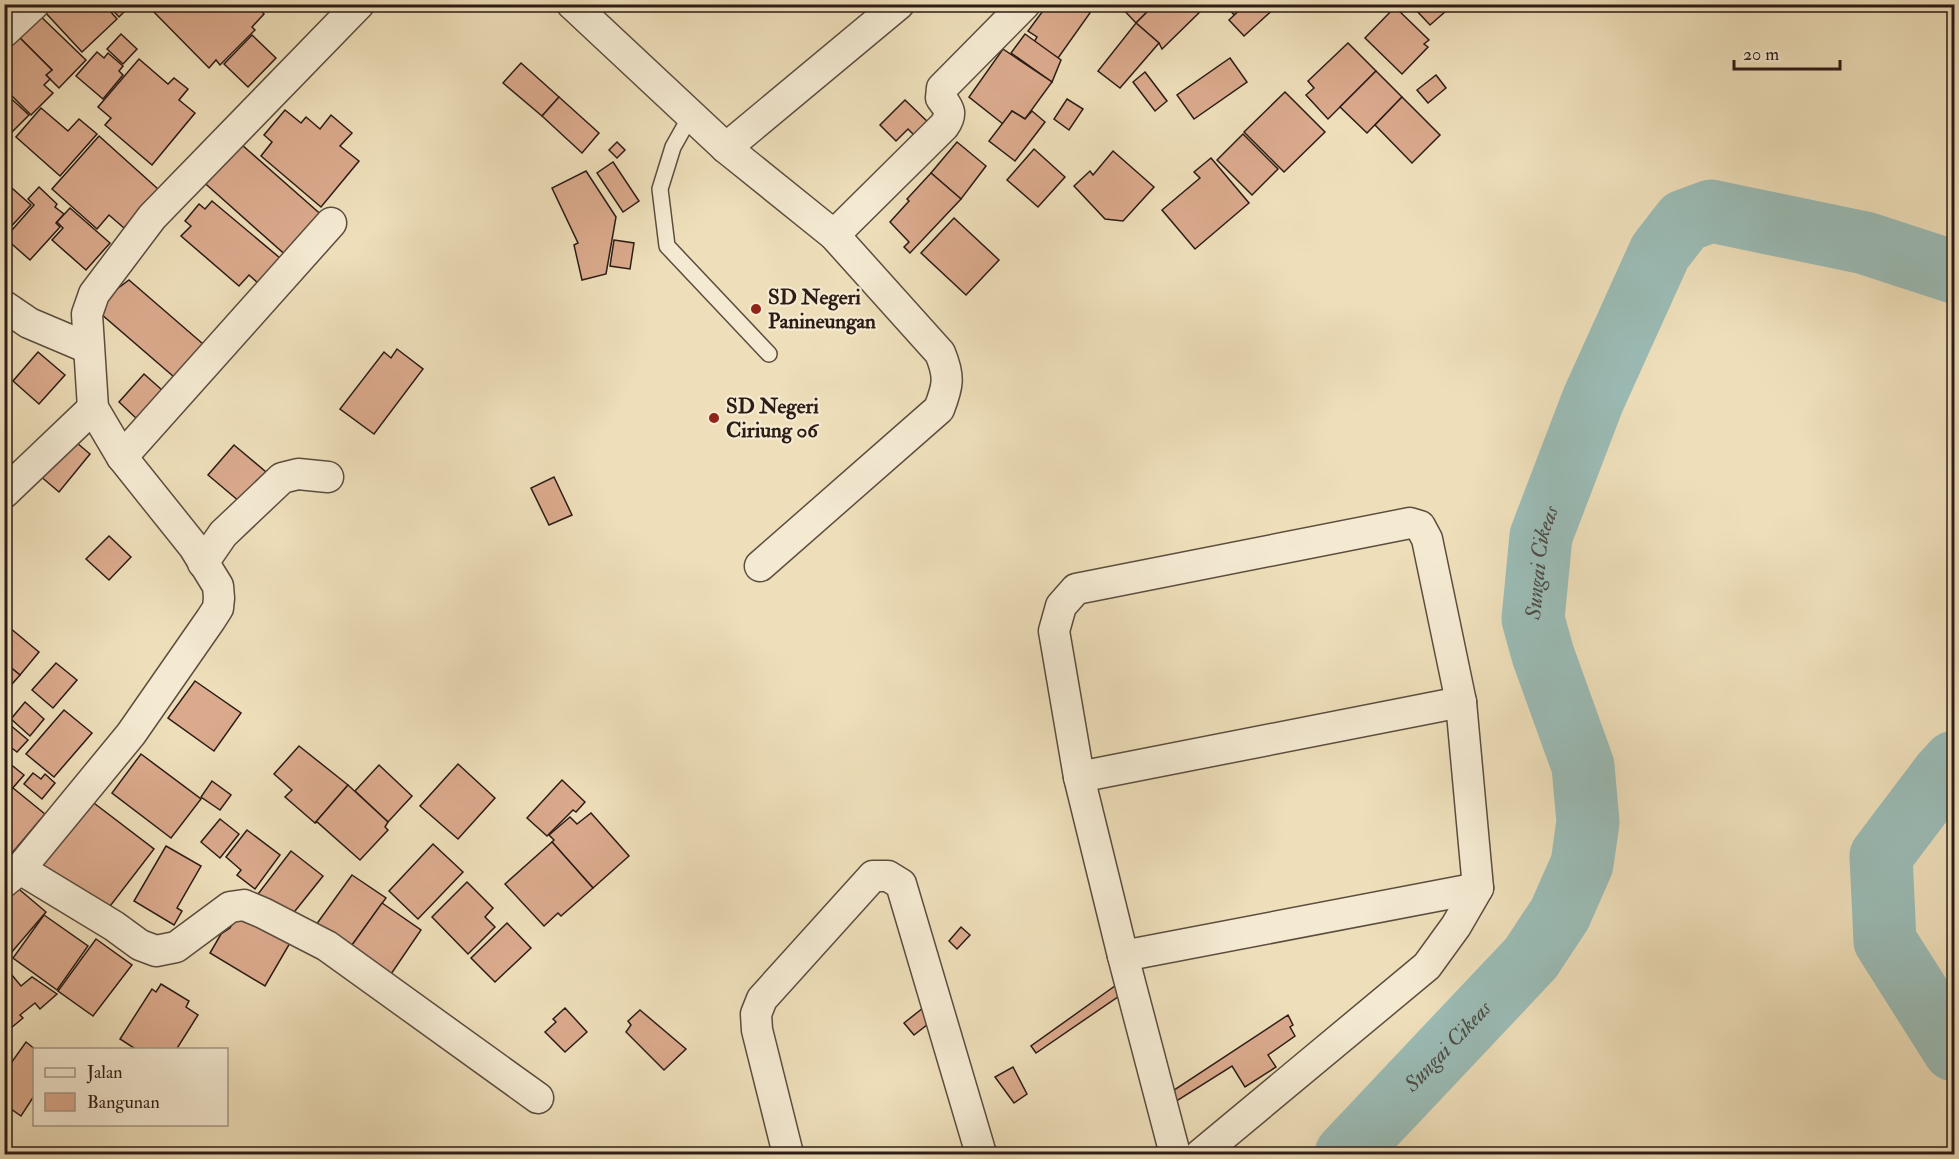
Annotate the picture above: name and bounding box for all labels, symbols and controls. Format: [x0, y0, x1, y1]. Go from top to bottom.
scale bar [1734, 33, 1840, 71]
text: 20 m [1743, 43, 1779, 66]
place label: SD Negeri Panineungan [768, 284, 876, 335]
marker: SD Negeri Panineungan [749, 302, 763, 316]
place label: SD Negeri Ciriung 06 [726, 393, 819, 444]
marker: SD Negeri Ciriung 06 [707, 411, 721, 425]
water label: Sungai Cikeas [1519, 501, 1566, 622]
water label: Sungai Cikeas [1397, 994, 1498, 1098]
legend [33, 1048, 228, 1126]
text: Jalan [86, 1061, 123, 1084]
text: Bangunan [87, 1091, 160, 1114]

